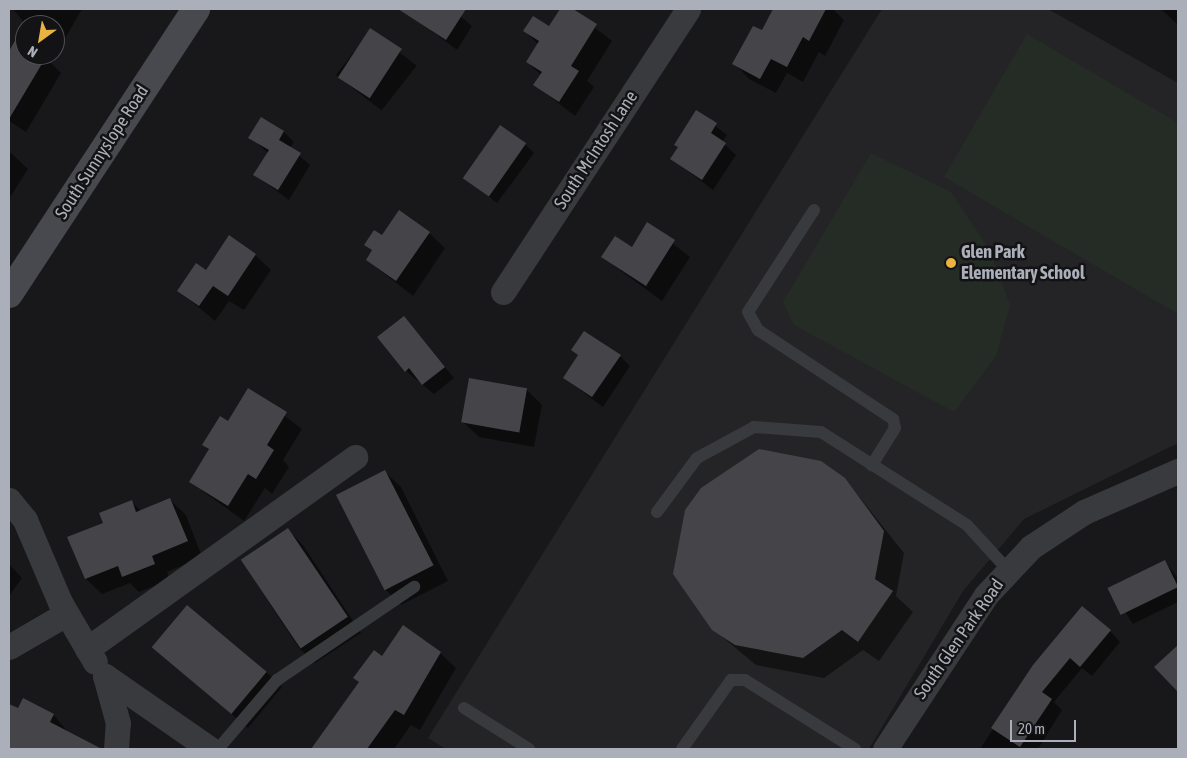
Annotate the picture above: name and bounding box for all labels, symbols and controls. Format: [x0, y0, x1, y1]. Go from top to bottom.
north arrow [15, 15, 65, 65]
text: N [25, 43, 40, 61]
street label: South Sunnyslope Road [51, 81, 153, 223]
street label: South McIntosh Lane [550, 87, 642, 213]
place label: Glen Park Elementary School [961, 242, 1085, 284]
marker: Glen Park Elementary School [945, 257, 957, 269]
street label: South Glen Park Road [910, 575, 1008, 703]
scale bar [1012, 710, 1078, 742]
text: 20 m [1018, 720, 1045, 737]

